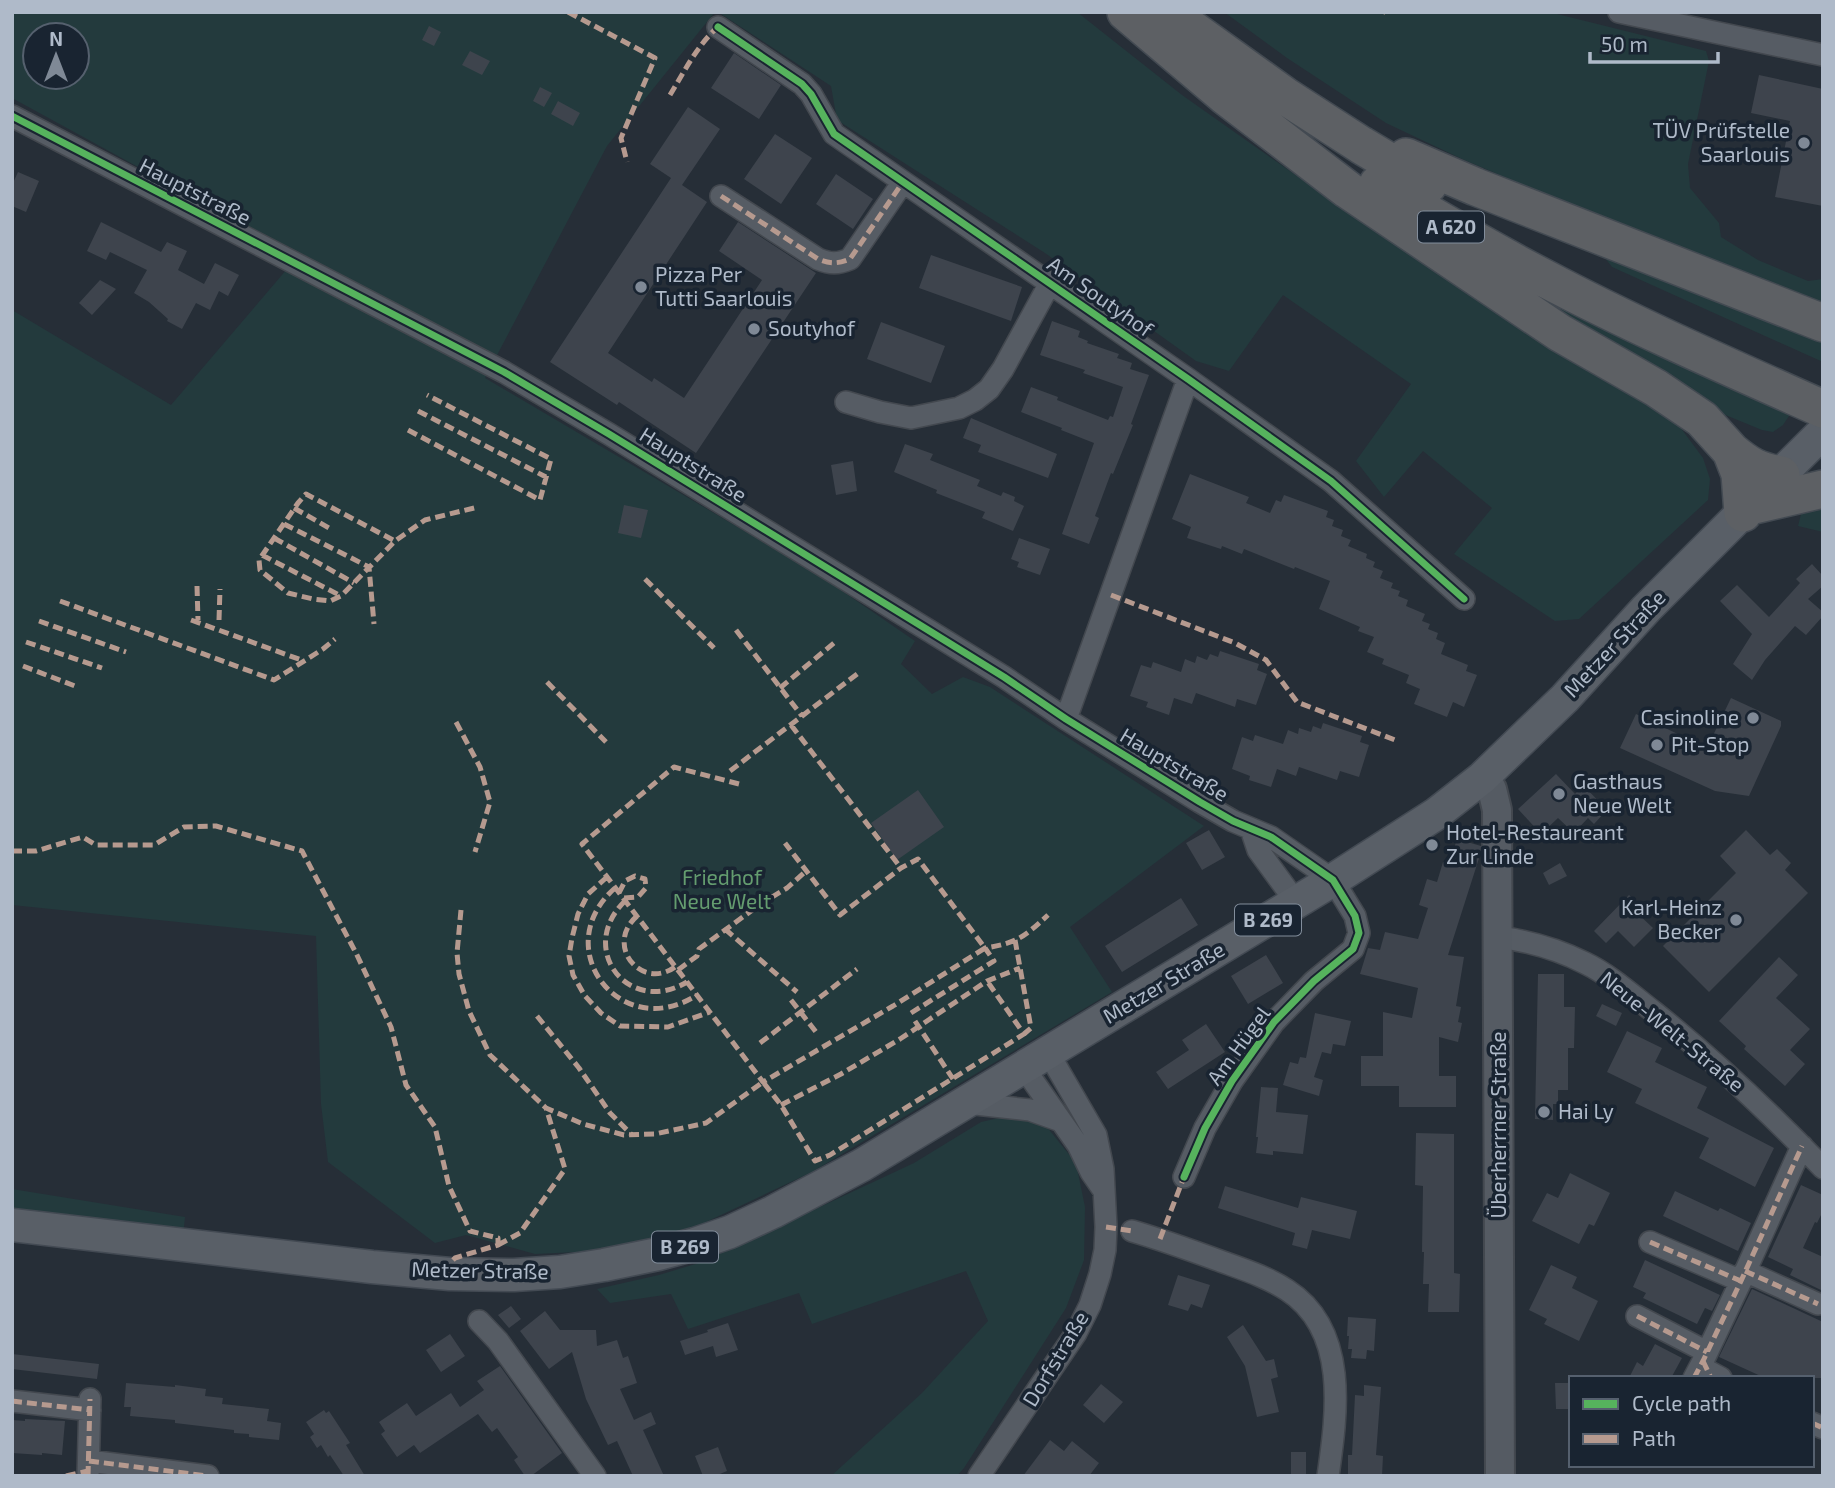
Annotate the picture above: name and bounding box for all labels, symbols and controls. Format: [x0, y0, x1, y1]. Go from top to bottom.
north arrow [21, 21, 91, 91]
scale bar [1590, 21, 1718, 65]
text: N [49, 27, 63, 50]
text: 50 m [1601, 31, 1648, 56]
place label: TÜV Prüfstelle Saarlouis [1652, 117, 1790, 166]
marker: TÜV Prüfstelle Saarlouis [1796, 135, 1812, 151]
street label: Hauptstraße [136, 152, 256, 229]
road number: A 620 [1418, 212, 1484, 243]
street label: Am Soutyhof [1043, 250, 1159, 342]
place label: Pizza Per Tutti Saarlouis [655, 261, 792, 310]
marker: Pizza Per Tutti Saarlouis [633, 279, 649, 295]
place label: Soutyhof [768, 315, 856, 340]
marker: Soutyhof [746, 321, 762, 337]
street label: Hauptstraße [636, 421, 752, 507]
street label: Metzer Straße [1558, 584, 1670, 702]
place label: Casinoline [1641, 704, 1739, 729]
marker: Casinoline [1745, 710, 1761, 726]
street label: Hauptstraße [1116, 722, 1233, 806]
place label: Pit-Stop [1671, 731, 1749, 756]
marker: Pit-Stop [1649, 737, 1665, 753]
place label: Gasthaus Neue Welt [1573, 768, 1672, 817]
marker: Gasthaus Neue Welt [1551, 786, 1567, 802]
place label: Hotel-Restaureant Zur Linde [1446, 819, 1624, 868]
marker: Hotel-Restaureant Zur Linde [1424, 837, 1440, 853]
park label: Friedhof Neue Welt [673, 864, 771, 913]
place label: Karl-Heinz Becker [1621, 894, 1723, 943]
road number: B 269 [1235, 904, 1301, 936]
marker: Karl-Heinz Becker [1728, 912, 1744, 928]
street label: Metzer Straße [1098, 936, 1229, 1028]
street label: Neue-Welt-Straße [1596, 965, 1750, 1096]
street label: Am Hügel [1201, 1000, 1275, 1089]
street label: Überherrner Straße [1485, 1031, 1510, 1219]
place label: Hai Ly [1558, 1098, 1614, 1123]
marker: Hai Ly [1536, 1104, 1552, 1120]
road number: B 269 [652, 1232, 718, 1262]
street label: Metzer Straße [411, 1256, 549, 1283]
street label: Dorfstraße [1017, 1306, 1093, 1410]
legend [1569, 1376, 1814, 1467]
text: Cycle path [1632, 1390, 1731, 1415]
text: Path [1632, 1425, 1676, 1450]

